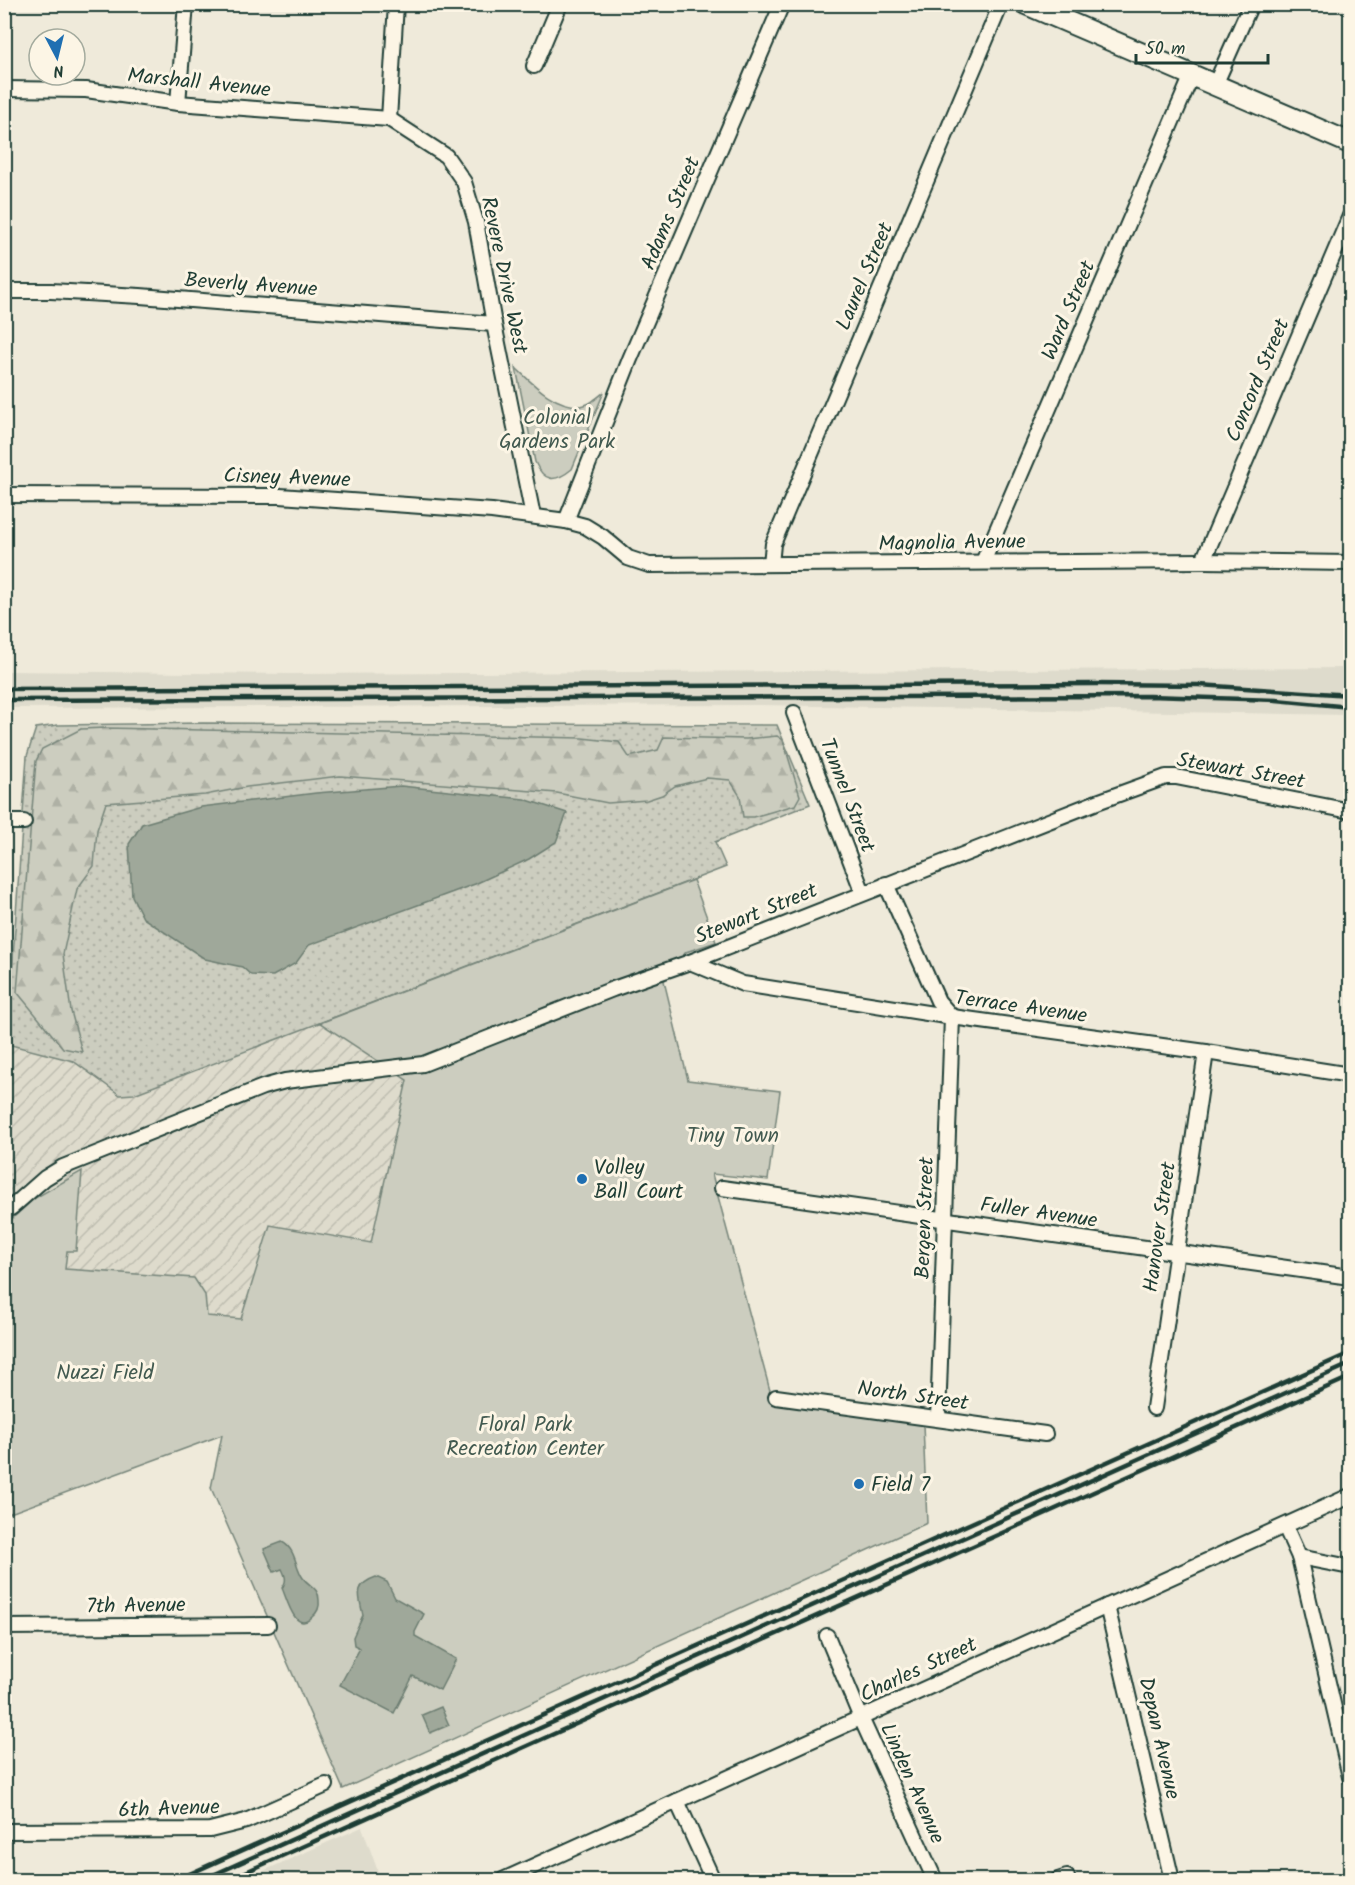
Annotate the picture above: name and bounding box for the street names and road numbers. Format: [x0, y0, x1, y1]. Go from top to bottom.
street label: Marshall Avenue [126, 60, 273, 107]
street label: Adams Street [633, 151, 710, 275]
street label: Revere Drive West [471, 194, 536, 358]
street label: Laurel Street [828, 217, 903, 336]
street label: Ward Street [1034, 255, 1105, 366]
street label: Beverly Avenue [183, 264, 319, 307]
street label: Concord Street [1218, 313, 1300, 447]
street label: Cisney Avenue [223, 460, 352, 497]
street label: Magnolia Avenue [878, 526, 1027, 561]
street label: Tunnel Street [810, 734, 884, 858]
street label: Stewart Street [1174, 744, 1308, 799]
street label: Stewart Street [690, 875, 824, 954]
street label: Terrace Avenue [952, 982, 1090, 1033]
street label: Bergen Street [907, 1156, 944, 1280]
street label: Hanover Street [1135, 1159, 1186, 1295]
street label: Fuller Avenue [978, 1189, 1100, 1238]
street label: North Street [855, 1372, 971, 1421]
street label: 7th Avenue [86, 1589, 187, 1624]
street label: Charles Street [855, 1628, 983, 1712]
street label: Depan Avenue [1128, 1674, 1189, 1803]
street label: Linden Avenue [870, 1718, 953, 1850]
street label: 6th Avenue [118, 1791, 221, 1828]

